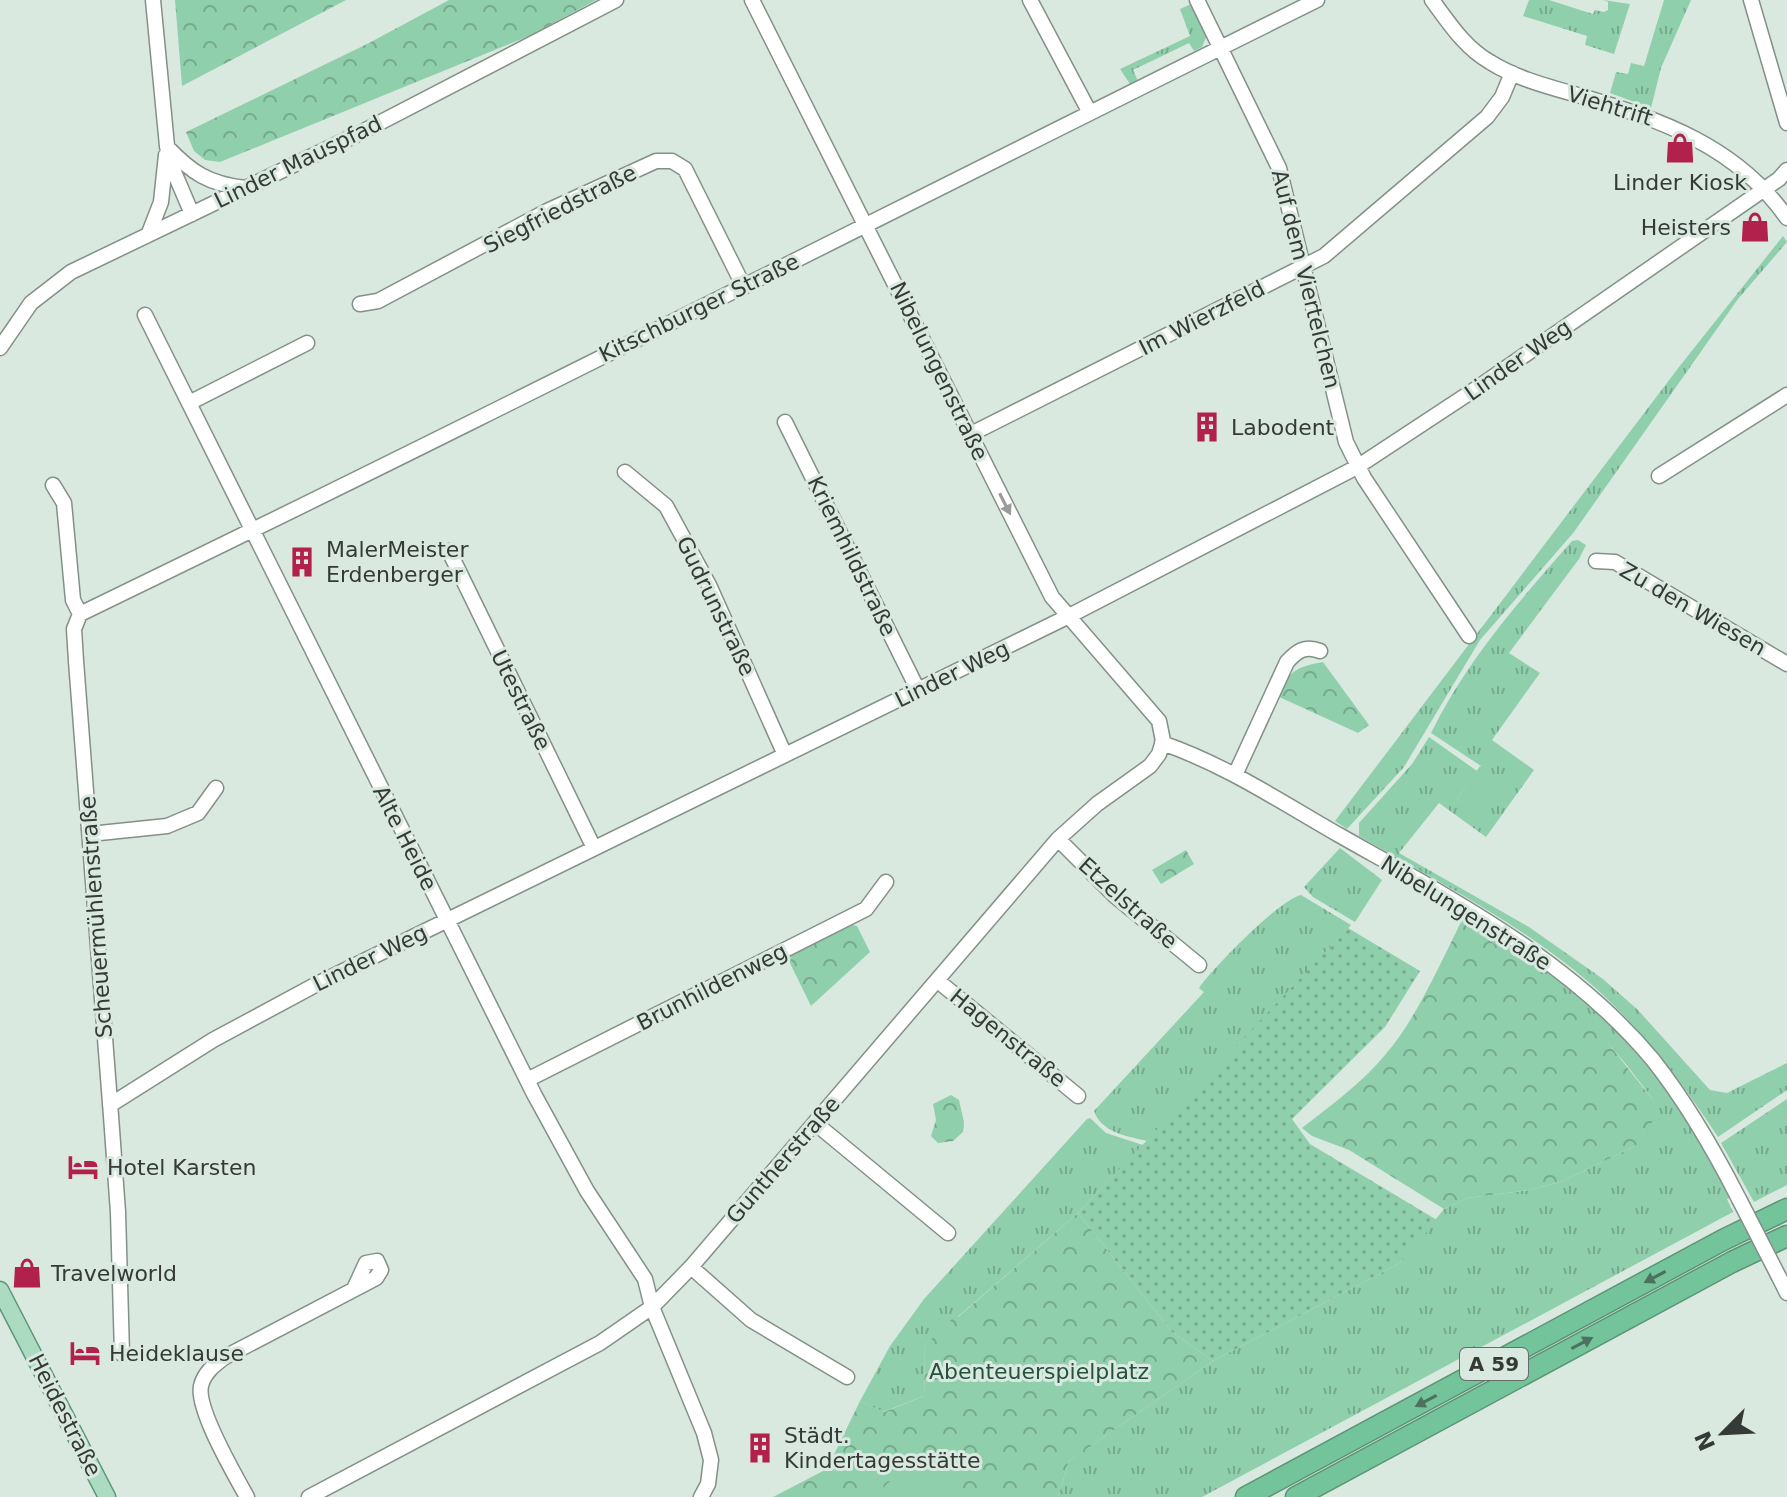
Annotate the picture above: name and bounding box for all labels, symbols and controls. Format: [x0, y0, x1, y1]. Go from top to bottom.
street label: Viehtrift [1564, 81, 1656, 131]
street label: Linder Mauspfad [210, 111, 386, 213]
shop icon: Linder Kiosk [1663, 131, 1697, 165]
street label: Siegfriedstraße [479, 160, 641, 258]
street label: Auf dem Viertelchen [1267, 167, 1345, 391]
place label: Linder Kiosk [1613, 170, 1747, 195]
shop icon: Heisters [1738, 210, 1772, 244]
place label: Heisters [1641, 215, 1731, 240]
street label: Kitschburger Straße [595, 249, 803, 367]
street label: Im Wierzfeld [1135, 276, 1269, 360]
street label: Nibelungenstraße [885, 278, 993, 464]
street label: Linder Weg [1460, 314, 1576, 406]
building icon: Labodent [1190, 410, 1224, 444]
place label: Labodent [1231, 415, 1335, 440]
street label: Kriemhildstraße [802, 472, 902, 640]
one-way arrow [999, 493, 1012, 516]
street label: Gudrunstraße [671, 532, 761, 680]
place label: MalerMeister Erdenberger [326, 537, 469, 587]
building icon: MalerMeister Erdenberger [285, 545, 319, 579]
street label: Zu den Wiesen [1616, 557, 1770, 661]
street label: Linder Weg [891, 636, 1013, 712]
street label: Utestraße [486, 646, 556, 754]
street label: Alte Heide [368, 782, 442, 894]
street label: Scheuermühlenstraße [75, 795, 117, 1039]
street label: Nibelungenstraße [1376, 851, 1556, 975]
street label: Etzelstraße [1074, 852, 1182, 954]
street label: Linder Weg [309, 920, 431, 996]
street label: Brunhildenweg [633, 938, 791, 1036]
street label: Hagenstraße [945, 984, 1071, 1092]
street label: Guntherstraße [721, 1091, 845, 1229]
hotel icon: Hotel Karsten [66, 1150, 100, 1184]
place label: Hotel Karsten [107, 1155, 256, 1180]
shop icon: Travelworld [10, 1256, 44, 1290]
place label: Travelworld [50, 1261, 177, 1286]
one-way arrow [1643, 1271, 1666, 1284]
hotel icon: Heideklause [68, 1336, 102, 1370]
one-way arrow [1571, 1336, 1594, 1349]
place label: Heideklause [109, 1341, 244, 1366]
road number: A 59 [1460, 1348, 1528, 1380]
street label: Heidestraße [24, 1350, 106, 1480]
park label: Abenteuerspielplatz [929, 1359, 1149, 1384]
one-way arrow [1415, 1393, 1437, 1407]
north arrow [1683, 1393, 1763, 1473]
place label: Städt. Kindertagesstätte [784, 1423, 980, 1473]
text: N [1690, 1427, 1720, 1454]
building icon: Städt. Kindertagesstätte [743, 1431, 777, 1465]

